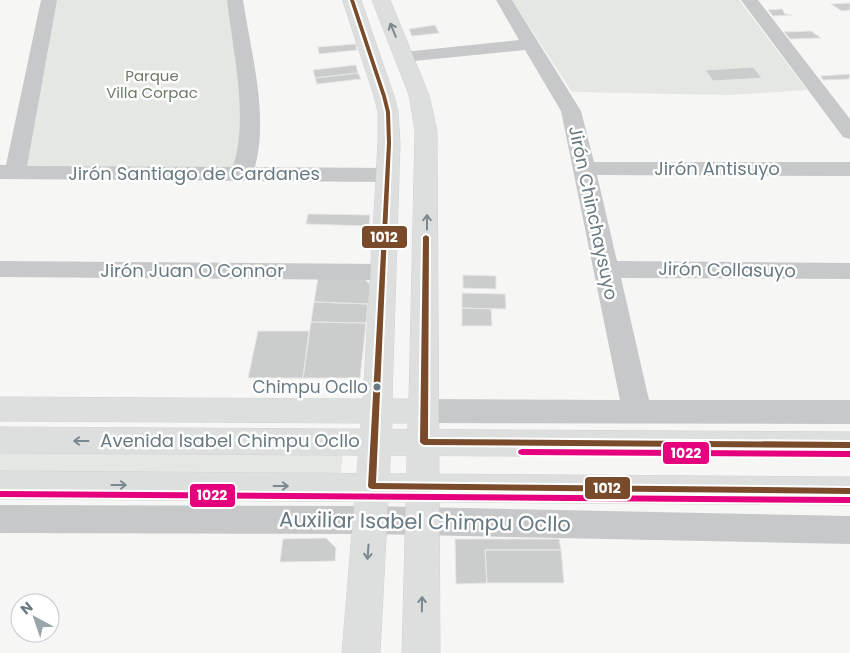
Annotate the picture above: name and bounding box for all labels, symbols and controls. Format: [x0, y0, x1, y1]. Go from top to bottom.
one-way arrow [388, 23, 397, 38]
park label: Parque Villa Corpac [106, 65, 198, 103]
street label: Jirón Chinchaysuyo [563, 124, 624, 302]
street label: Jirón Antisuyo [654, 156, 780, 181]
street label: Jirón Santiago de Cardanes [68, 161, 320, 186]
one-way arrow [422, 214, 431, 230]
line badge: 1012 [361, 225, 408, 249]
text: 1012 [370, 227, 398, 247]
street label: Jirón Collasuyo [658, 256, 796, 283]
street label: Jirón Juan O Connor [100, 258, 284, 283]
place label: Chimpu Ocllo [252, 375, 368, 399]
marker: Chimpu Ocllo [372, 382, 382, 392]
street label: Avenida Isabel Chimpu Ocllo [100, 428, 360, 453]
one-way arrow [74, 436, 90, 446]
line badge: 1022 [662, 441, 710, 465]
text: 1022 [671, 443, 701, 463]
line badge: 1012 [584, 476, 631, 500]
text: 1012 [593, 478, 621, 498]
one-way arrow [110, 480, 126, 490]
one-way arrow [273, 481, 289, 490]
line badge: 1022 [189, 483, 236, 508]
text: 1022 [197, 485, 227, 505]
street label: Auxiliar Isabel Chimpu Ocllo [279, 504, 571, 539]
one-way arrow [363, 544, 372, 560]
north arrow [10, 593, 60, 643]
text: N [16, 597, 37, 619]
one-way arrow [417, 597, 427, 613]

